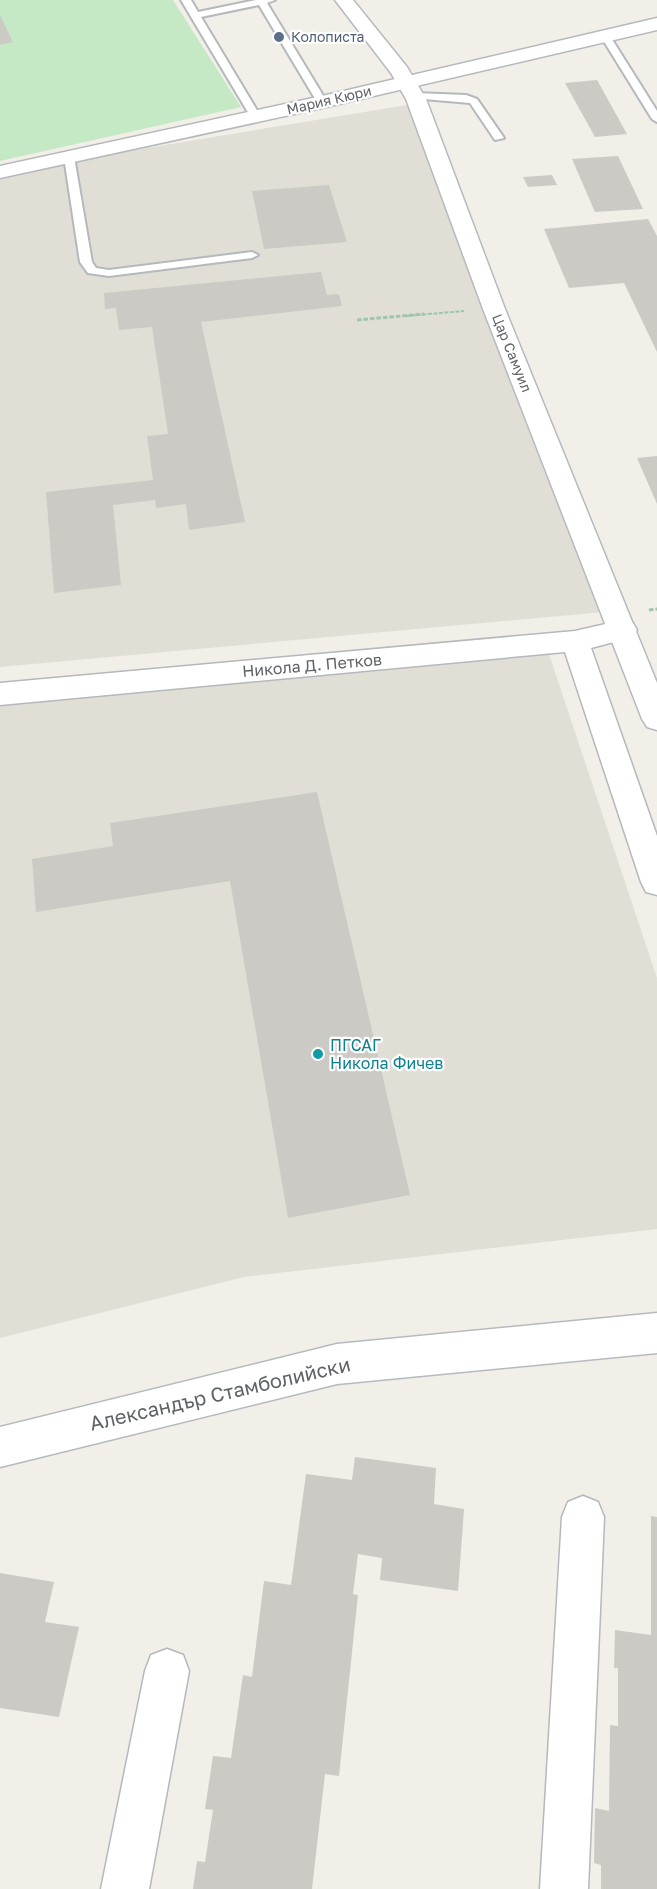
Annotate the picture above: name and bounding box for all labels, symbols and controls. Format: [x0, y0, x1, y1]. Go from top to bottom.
place label: Колописта [291, 28, 364, 45]
marker: Колописта [272, 30, 286, 44]
street label: Мария Кюри [285, 82, 373, 118]
street label: Цар Самуил [489, 311, 536, 394]
street label: Никола Д. Петков [241, 649, 383, 681]
place label: ПГСАГ Никола Фичев [330, 1035, 443, 1073]
marker: ПГСАГ Никола Фичев [311, 1047, 325, 1061]
street label: Александър Стамболийски [87, 1351, 353, 1435]

